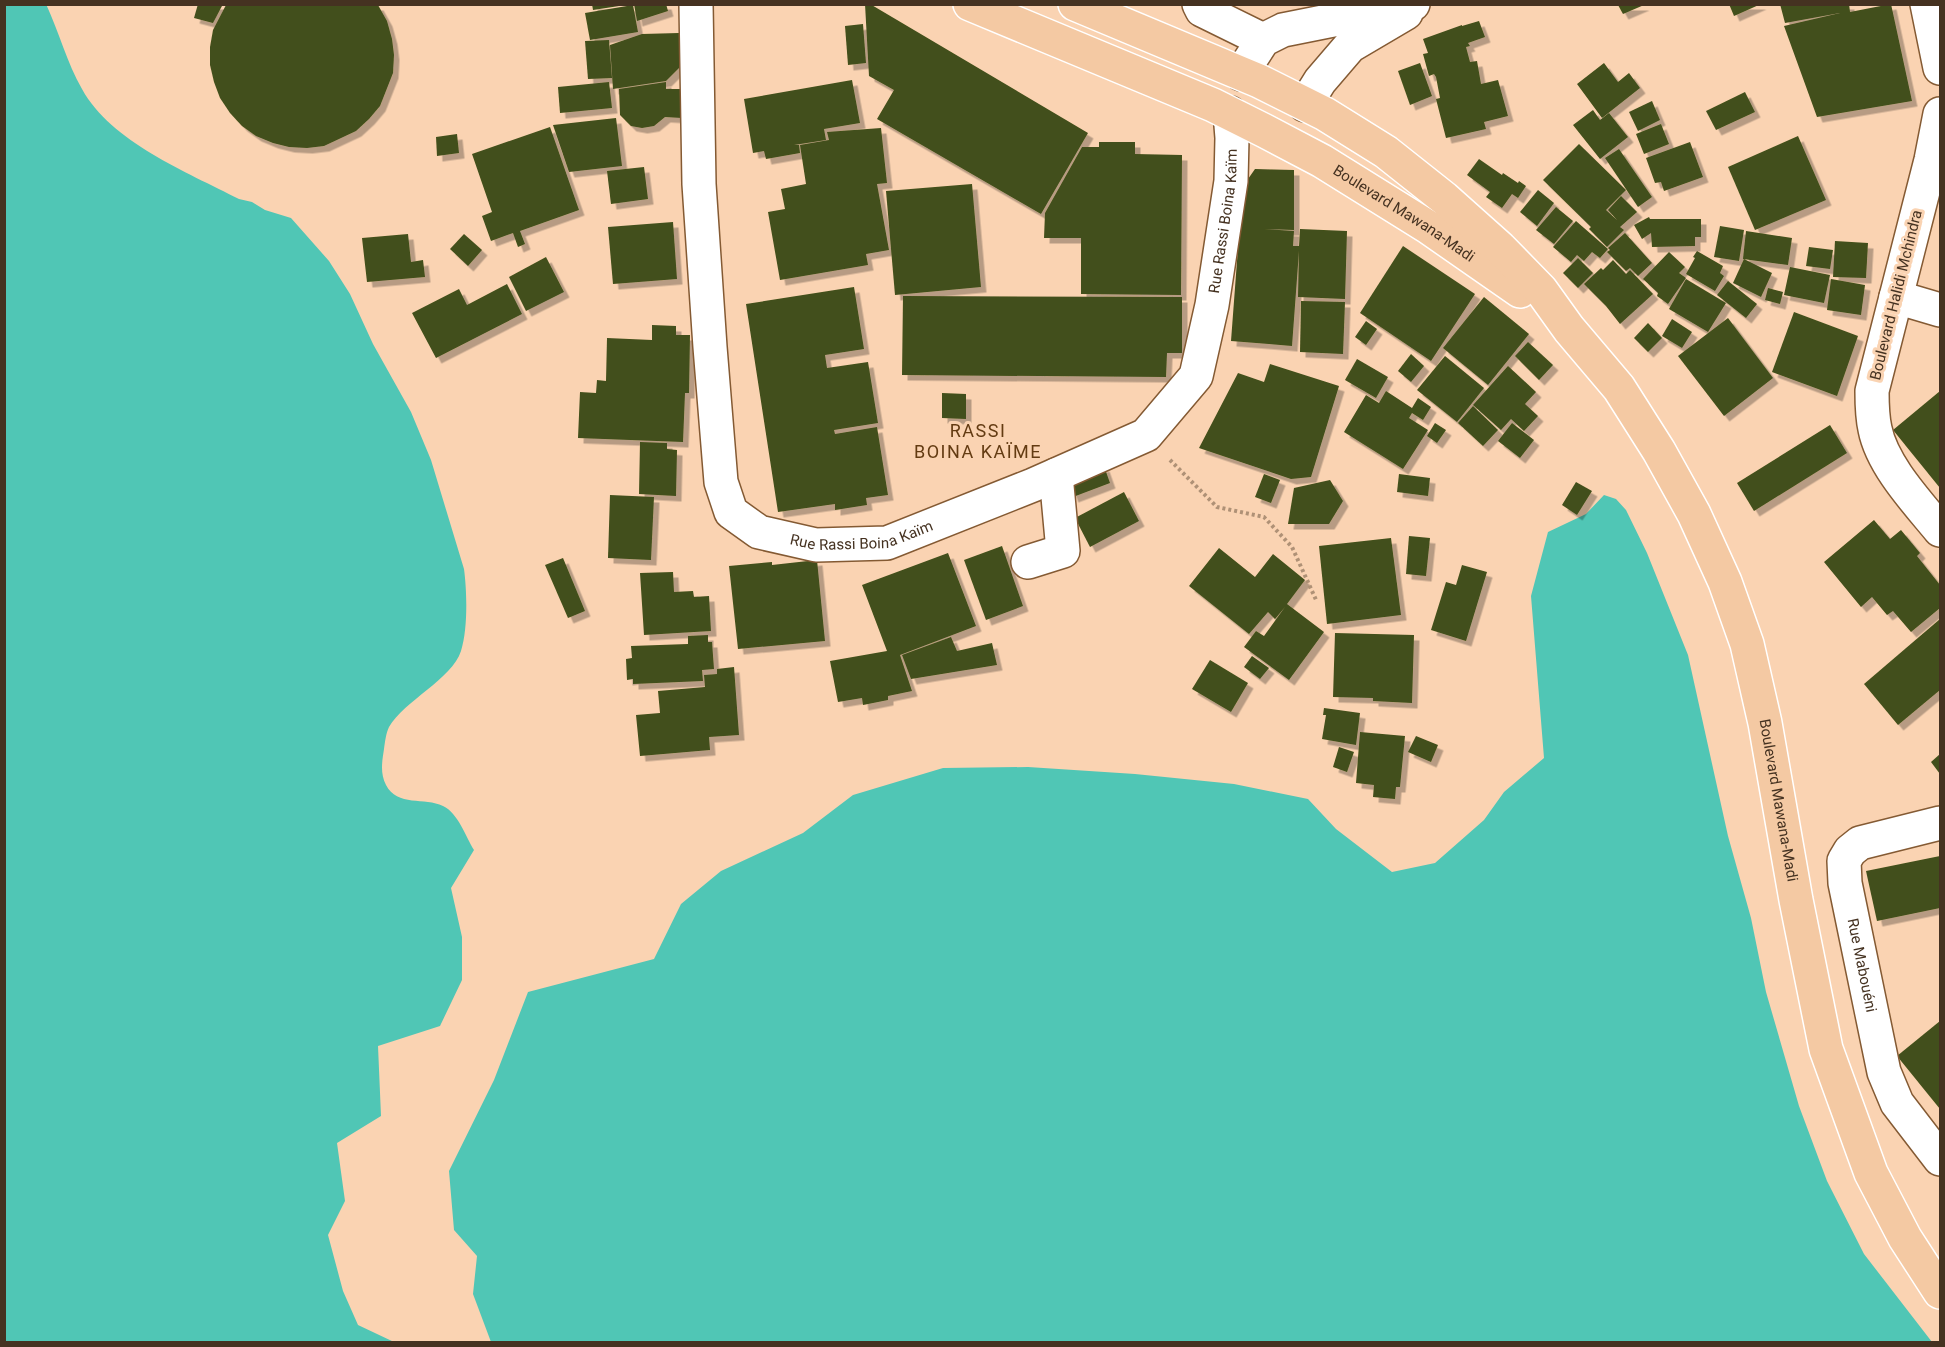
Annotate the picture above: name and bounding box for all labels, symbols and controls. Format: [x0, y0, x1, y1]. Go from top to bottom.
street label: Rue Rassi Boina Kaïm [1205, 148, 1241, 295]
street label: Boulevard Mawana-Madi [1330, 161, 1478, 266]
street label: Boulevard Halidi Mchindra [1866, 208, 1926, 382]
district label: RASSI BOINA KAÏME [914, 420, 1042, 462]
street label: Rue Rassi Boina Kaïm [788, 517, 935, 554]
street label: Boulevard Mawana-Madi [1755, 718, 1802, 883]
street label: Rue Mabouéni [1843, 917, 1880, 1014]

